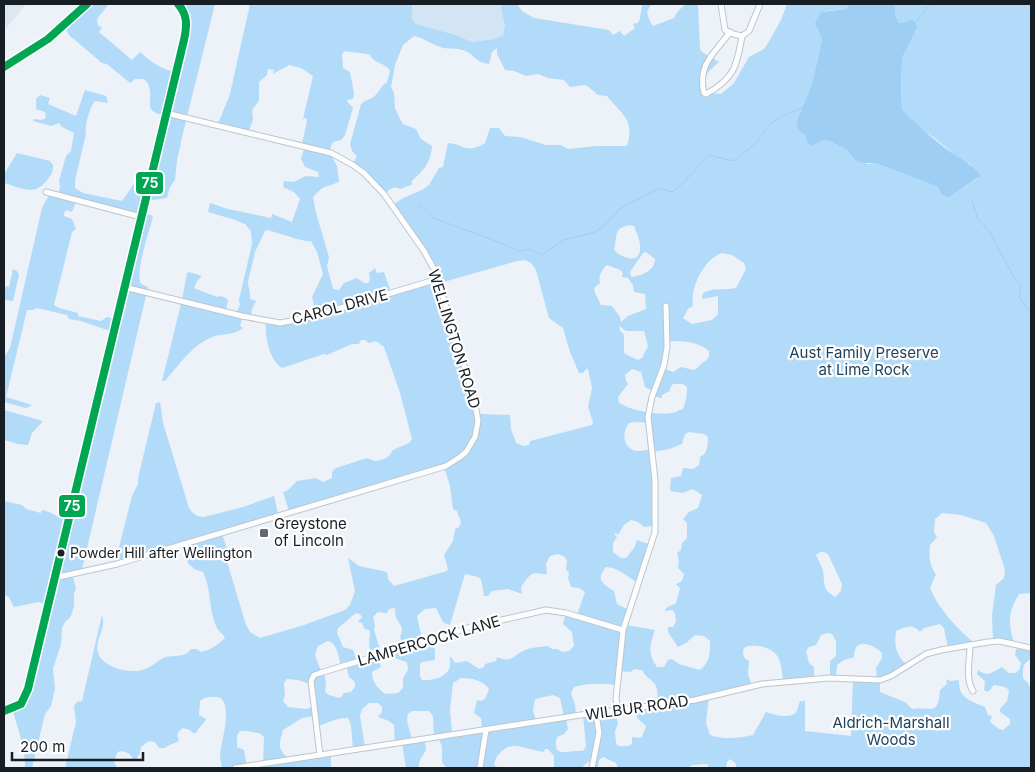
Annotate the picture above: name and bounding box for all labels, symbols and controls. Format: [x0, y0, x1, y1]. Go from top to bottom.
line badge: 75 [135, 171, 164, 195]
text: 75 [142, 174, 159, 191]
street label: WELLINGTON ROAD [424, 267, 485, 411]
street label: CAROL DRIVE [290, 285, 390, 328]
park label: Aust Family Preserve at Lime Rock [789, 343, 939, 379]
line badge: 75 [58, 494, 86, 518]
text: 75 [64, 497, 81, 514]
place label: Greystone of Lincoln [274, 514, 347, 550]
marker: Greystone of Lincoln [258, 527, 270, 539]
place label: Powder Hill after Wellington [70, 544, 252, 561]
marker: Powder Hill after Wellington [56, 548, 66, 558]
street label: LAMPERCOCK LANE [355, 611, 502, 670]
street label: WILBUR ROAD [584, 691, 690, 724]
park label: Aldrich-Marshall Woods [832, 713, 950, 749]
scale bar [12, 730, 144, 762]
text: 200 m [20, 737, 65, 756]

